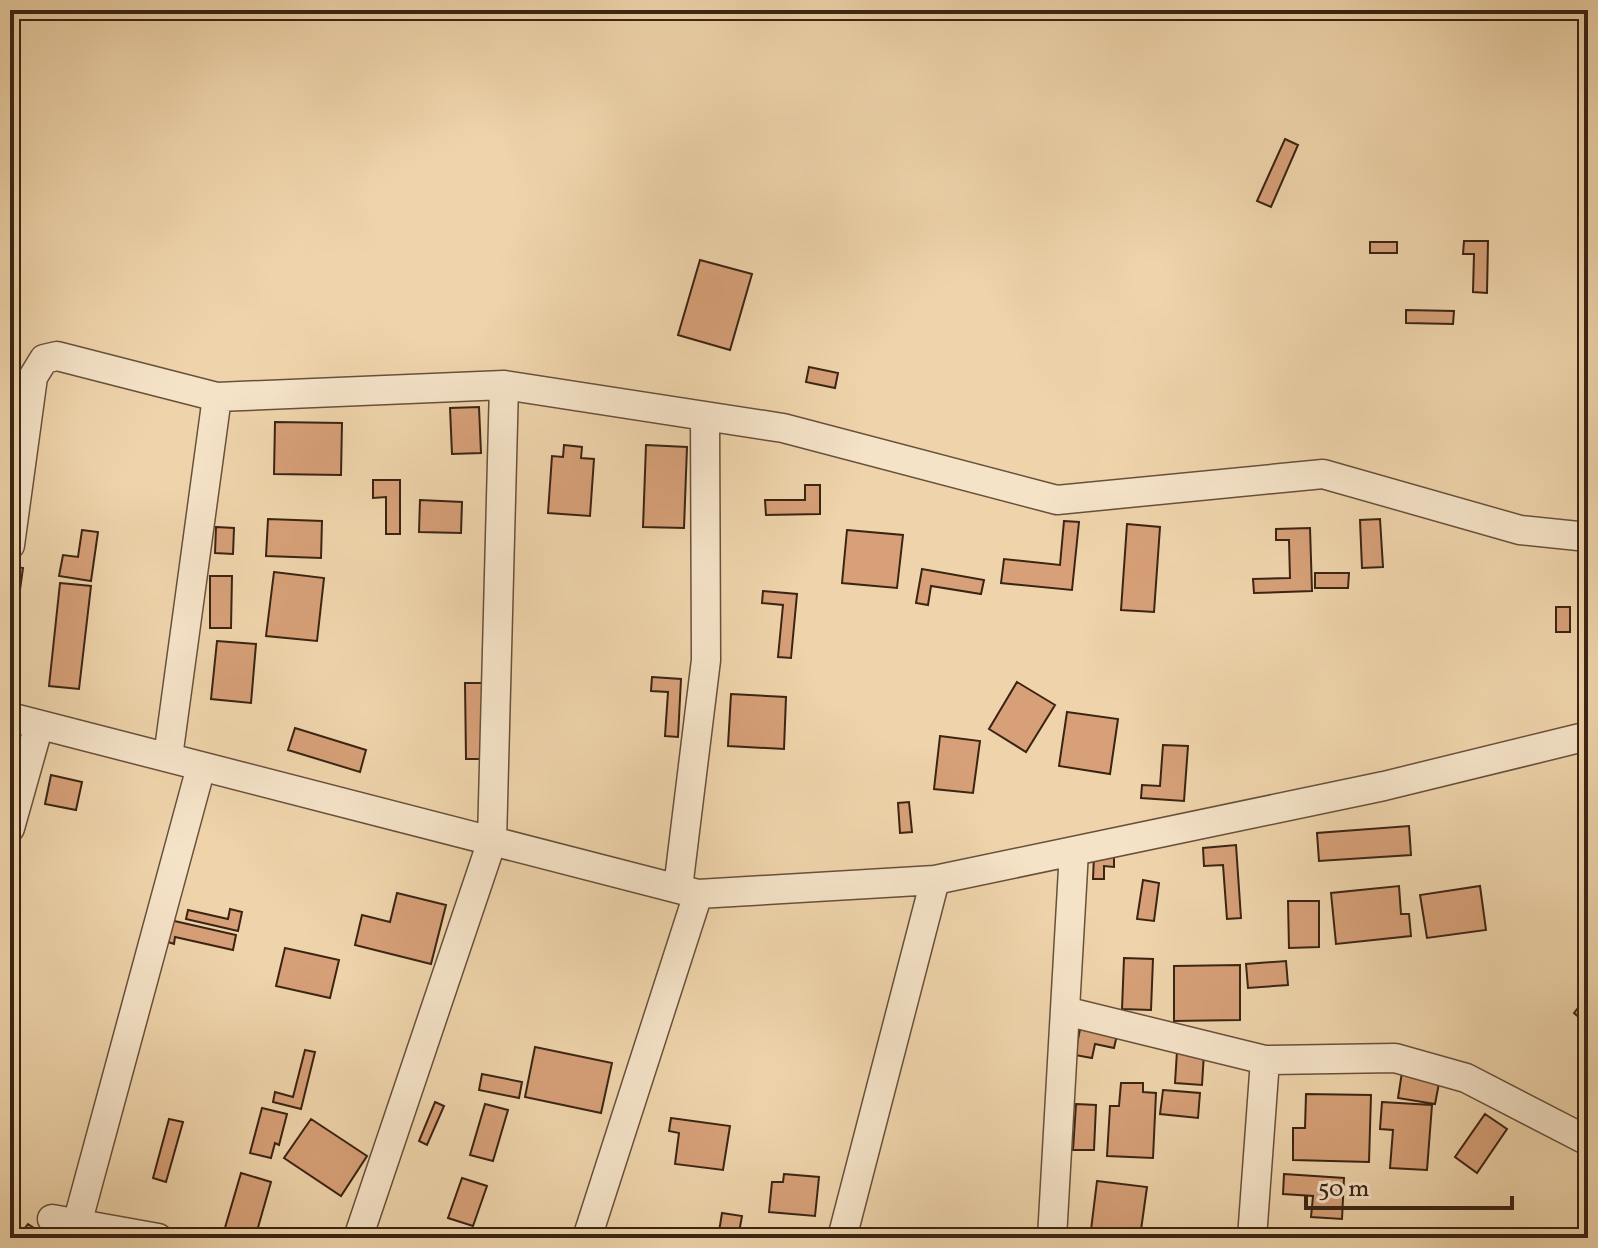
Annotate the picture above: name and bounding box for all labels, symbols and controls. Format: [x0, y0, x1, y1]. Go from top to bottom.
scale bar [1306, 1160, 1512, 1210]
text: 50 m [1318, 1173, 1370, 1207]

